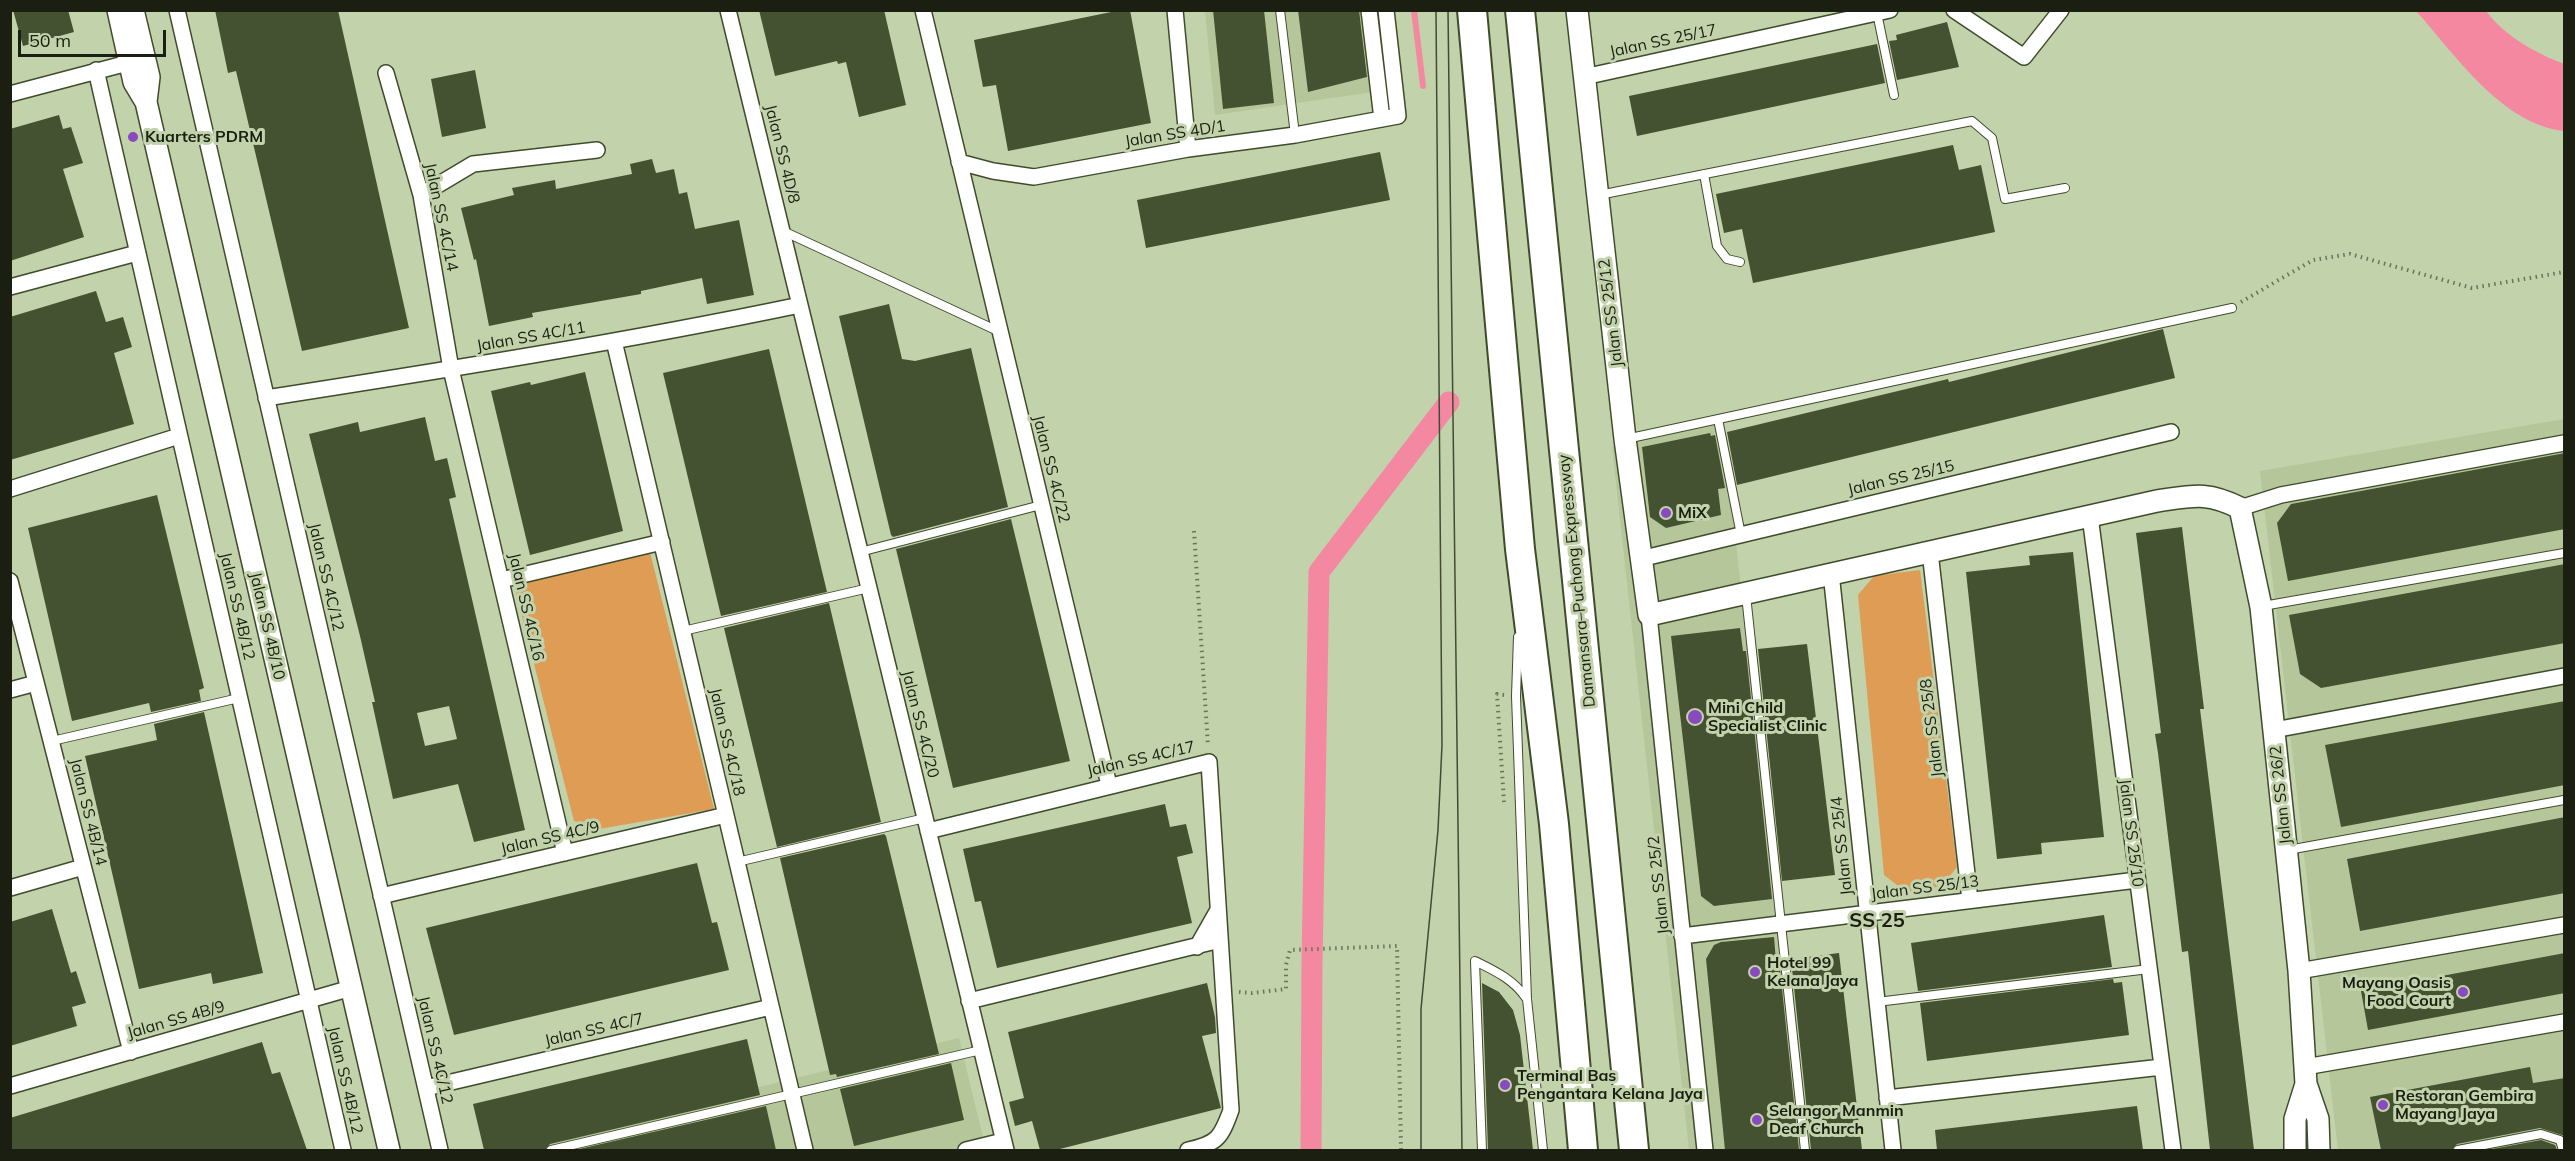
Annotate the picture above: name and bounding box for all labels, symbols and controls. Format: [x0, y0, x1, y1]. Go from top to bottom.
scale bar [21, 18, 170, 56]
street label: Jalan SS 25/17 [1608, 20, 1718, 62]
text: 50 m [29, 29, 71, 52]
street label: Jalan SS 4D/8 [760, 102, 804, 206]
street label: Jalan SS 4D/1 [1123, 117, 1227, 151]
place label: Kuarters PDRM [145, 127, 263, 147]
marker: Kuarters PDRM [126, 130, 140, 144]
street label: Jalan SS 4C/14 [420, 161, 462, 273]
street label: Jalan SS 25/12 [1595, 258, 1627, 368]
street label: Jalan SS 4C/11 [475, 318, 587, 356]
street label: Jalan SS 4C/22 [1028, 413, 1074, 525]
street label: Damansara–Puchong Expressway [1554, 454, 1600, 708]
street label: Jalan SS 25/15 [1846, 456, 1956, 500]
place label: MiX [1678, 503, 1707, 523]
marker: MiX [1659, 506, 1673, 520]
street label: Jalan SS 4C/12 [304, 521, 348, 633]
street label: Jalan SS 4B/12 [215, 550, 259, 662]
street label: Jalan SS 4C/16 [504, 551, 548, 663]
street label: Jalan SS 4B/10 [245, 570, 289, 682]
street label: Jalan SS 4C/20 [897, 668, 943, 780]
street label: Jalan SS 25/8 [1916, 678, 1948, 778]
street label: Jalan SS 4C/18 [705, 686, 749, 798]
place label: Mini Child Specialist Clinic [1708, 698, 1827, 736]
marker: Mini Child Specialist Clinic [1686, 708, 1704, 726]
street label: Jalan SS 4C/17 [1085, 737, 1197, 781]
street label: Jalan SS 26/2 [2266, 745, 2296, 845]
street label: Jalan SS 4B/14 [65, 756, 111, 868]
street label: Jalan SS 25/10 [2115, 778, 2147, 888]
street label: Jalan SS 25/4 [1827, 796, 1857, 896]
street label: Jalan SS 4C/9 [499, 817, 601, 859]
street label: Jalan SS 25/2 [1644, 835, 1674, 935]
street label: Jalan SS 25/13 [1870, 872, 1980, 904]
district label: SS 25 [1849, 909, 1905, 933]
place label: Hotel 99 Kelana Jaya [1767, 953, 1858, 991]
marker: Hotel 99 Kelana Jaya [1748, 965, 1762, 979]
place label: Mayang Oasis Food Court [2342, 973, 2451, 1011]
marker: Mayang Oasis Food Court [2456, 985, 2470, 999]
street label: Jalan SS 4C/12 [413, 994, 457, 1106]
street label: Jalan SS 4B/9 [125, 997, 227, 1043]
street label: Jalan SS 4C/7 [543, 1009, 645, 1051]
street label: Jalan SS 4B/12 [323, 1024, 367, 1136]
place label: Terminal Bas Pengantara Kelana Jaya [1517, 1066, 1703, 1104]
marker: Terminal Bas Pengantara Kelana Jaya [1498, 1078, 1512, 1092]
place label: Restoran Gembira Mayang Jaya [2395, 1086, 2534, 1124]
marker: Restoran Gembira Mayang Jaya [2376, 1098, 2390, 1112]
place label: Selangor Manmin Deaf Church [1769, 1101, 1904, 1139]
marker: Selangor Manmin Deaf Church [1750, 1113, 1764, 1127]

